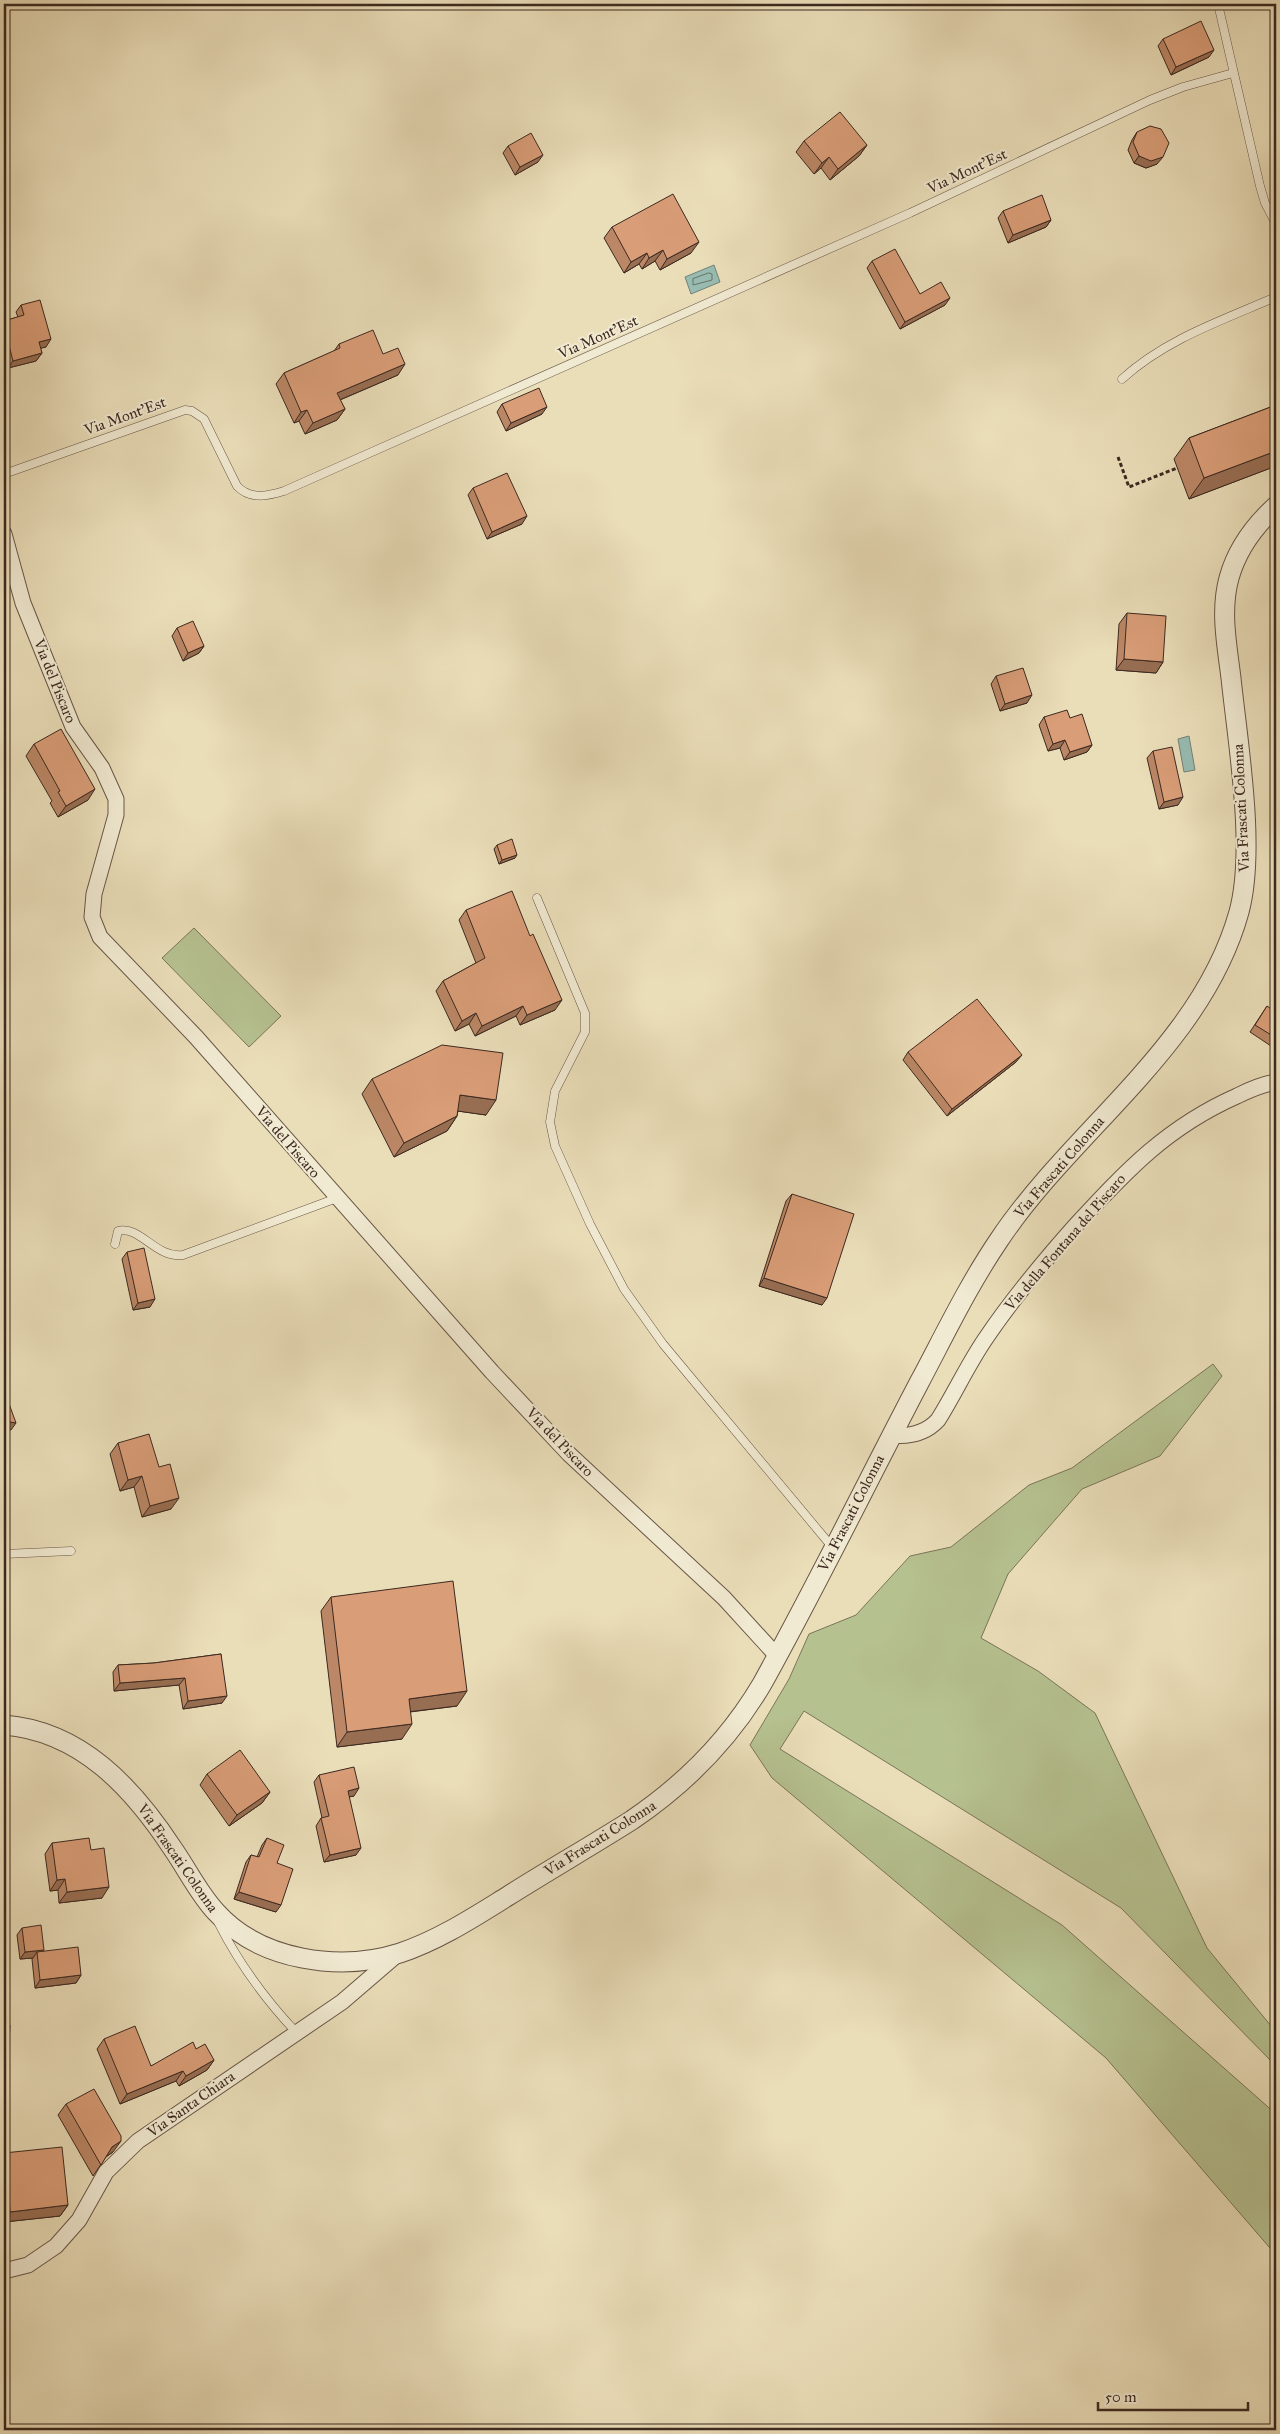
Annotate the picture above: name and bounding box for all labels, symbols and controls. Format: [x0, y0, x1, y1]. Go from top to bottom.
street label: Via Mont'Est [923, 144, 1010, 198]
street label: Via Mont'Est [554, 311, 641, 363]
street label: Via Mont'Est [81, 393, 169, 439]
street label: Via del Piscaro [30, 635, 80, 726]
street label: Via Frascati Colonna [1229, 743, 1253, 874]
street label: Via del Piscaro [251, 1102, 324, 1182]
street label: Via Frascati Colonna [1009, 1112, 1108, 1222]
street label: Via della Fontana del Piscaro [1000, 1170, 1129, 1315]
street label: Via del Piscaro [522, 1403, 598, 1481]
street label: Via Frascati Colonna [813, 1451, 888, 1575]
street label: Via Frascati Colonna [540, 1796, 660, 1880]
street label: Via Frascati Colonna [133, 1799, 223, 1916]
street label: Via Santa Chiara [143, 2067, 239, 2141]
scale bar [1098, 2379, 1248, 2411]
text: 50 m [1105, 2388, 1137, 2406]

